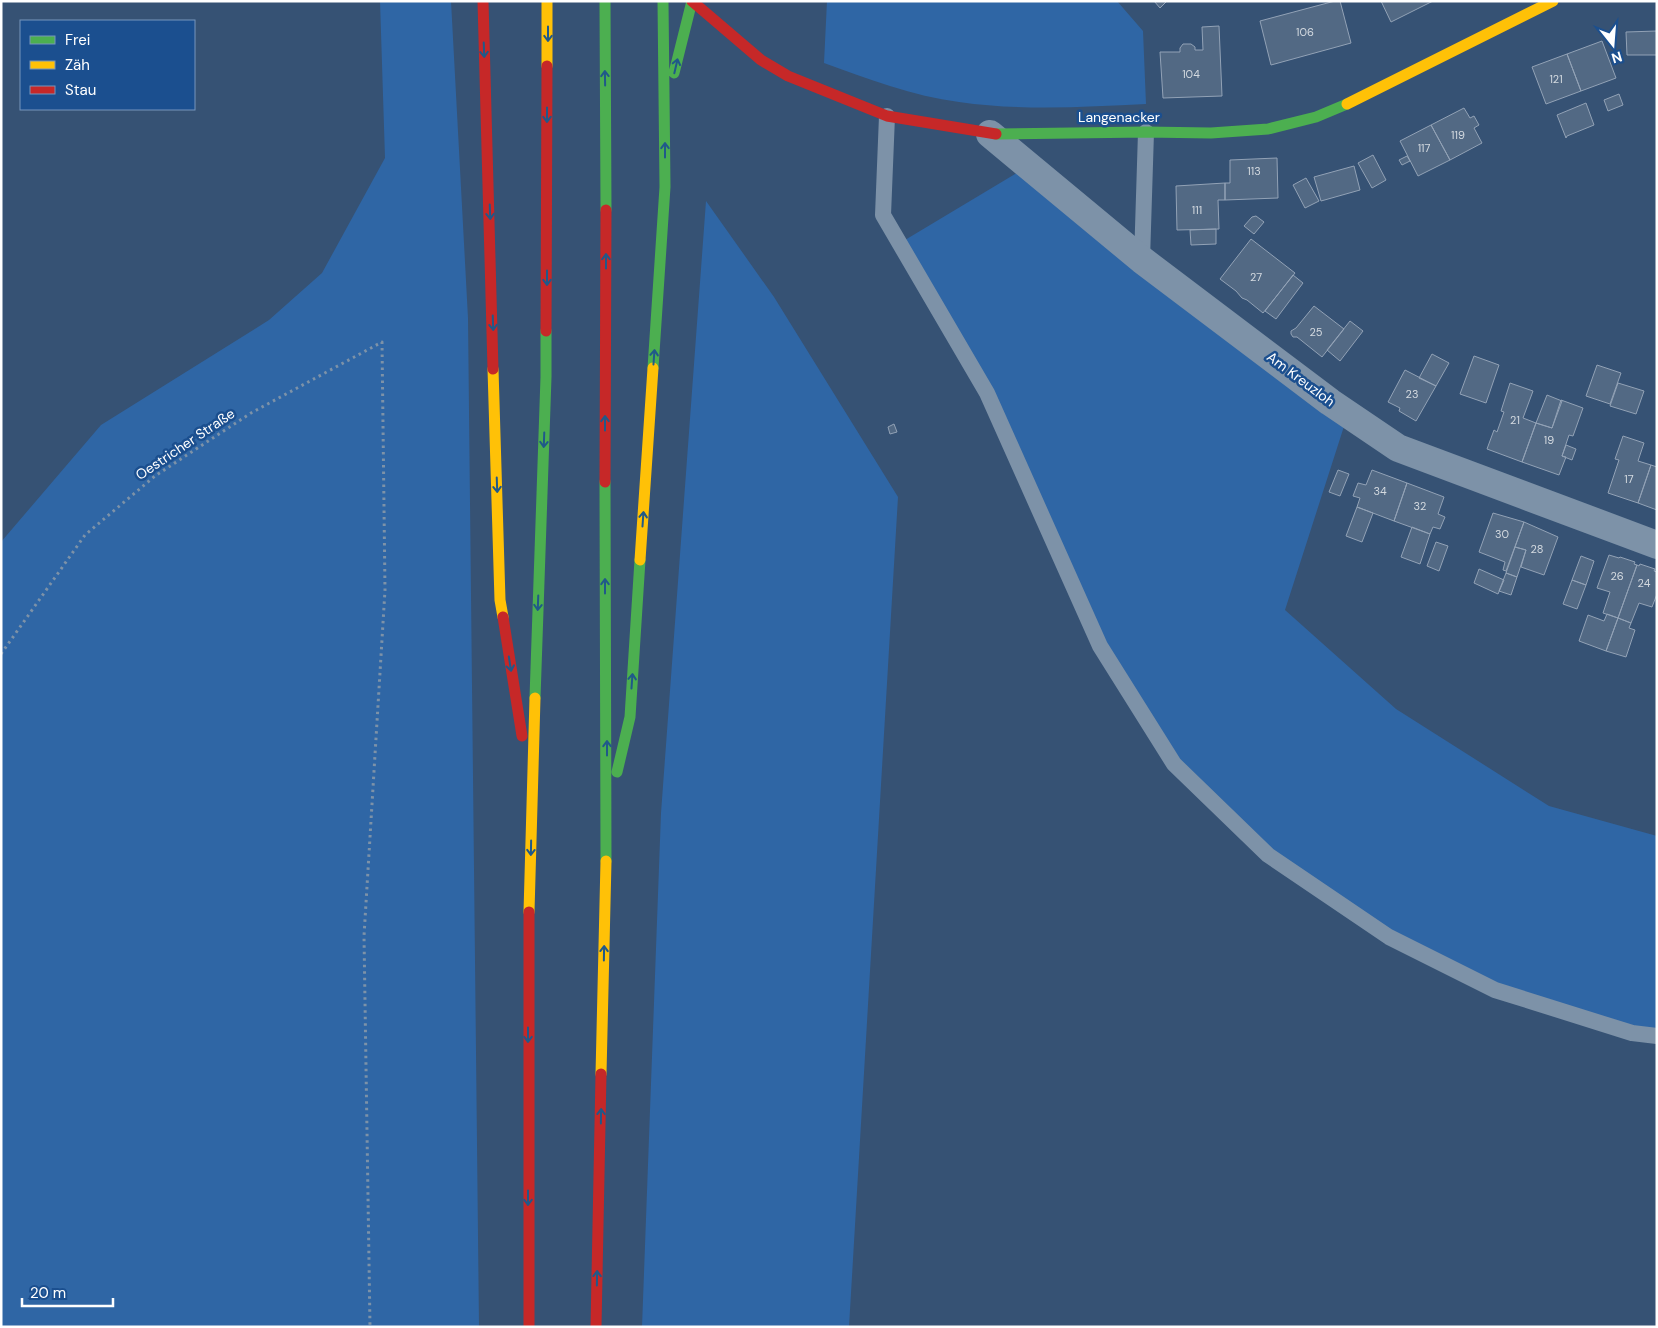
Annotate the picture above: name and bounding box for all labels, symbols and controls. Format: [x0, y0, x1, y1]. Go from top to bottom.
legend [20, 20, 195, 110]
north arrow [1588, 20, 1638, 70]
house number: 106 [1296, 25, 1314, 39]
one-way arrow [543, 26, 553, 42]
text: Frei [65, 30, 90, 50]
one-way arrow [479, 42, 489, 58]
text: N [1609, 47, 1624, 68]
text: Zäh [65, 55, 90, 75]
one-way arrow [672, 59, 681, 75]
house number: 104 [1182, 67, 1200, 81]
one-way arrow [600, 70, 610, 86]
house number: 121 [1549, 72, 1563, 86]
text: Stau [65, 80, 96, 100]
one-way arrow [542, 107, 552, 123]
street label: Langenacker [1078, 108, 1160, 126]
house number: 119 [1451, 128, 1465, 142]
house number: 117 [1418, 141, 1430, 155]
one-way arrow [660, 142, 670, 158]
house number: 113 [1247, 164, 1261, 178]
house number: 111 [1192, 203, 1202, 217]
one-way arrow [485, 204, 494, 220]
one-way arrow [601, 253, 610, 269]
one-way arrow [542, 270, 552, 286]
house number: 27 [1250, 270, 1262, 284]
one-way arrow [488, 314, 498, 330]
house number: 25 [1309, 325, 1323, 339]
street label: Am Kreuzloh [1263, 348, 1339, 410]
one-way arrow [649, 349, 658, 365]
house number: 23 [1406, 387, 1418, 401]
street label: Oestricher Straße [132, 404, 238, 484]
house number: 21 [1510, 413, 1520, 427]
one-way arrow [600, 416, 610, 432]
one-way arrow [539, 432, 549, 448]
house number: 19 [1544, 433, 1554, 447]
house number: 17 [1624, 472, 1634, 486]
one-way arrow [493, 477, 502, 493]
house number: 34 [1373, 484, 1387, 498]
house number: 32 [1414, 499, 1426, 513]
one-way arrow [638, 511, 648, 527]
house number: 30 [1495, 527, 1509, 541]
house number: 28 [1531, 542, 1543, 556]
house number: 26 [1610, 569, 1624, 583]
house number: 24 [1638, 576, 1651, 590]
one-way arrow [600, 578, 610, 594]
one-way arrow [534, 594, 543, 610]
one-way arrow [506, 656, 516, 672]
one-way arrow [628, 673, 637, 689]
one-way arrow [602, 740, 612, 756]
one-way arrow [526, 840, 535, 856]
one-way arrow [599, 945, 609, 962]
one-way arrow [523, 1026, 533, 1043]
one-way arrow [596, 1108, 606, 1124]
one-way arrow [523, 1189, 533, 1205]
one-way arrow [593, 1270, 602, 1286]
scale bar [22, 1276, 114, 1308]
text: 20 m [30, 1283, 66, 1303]

